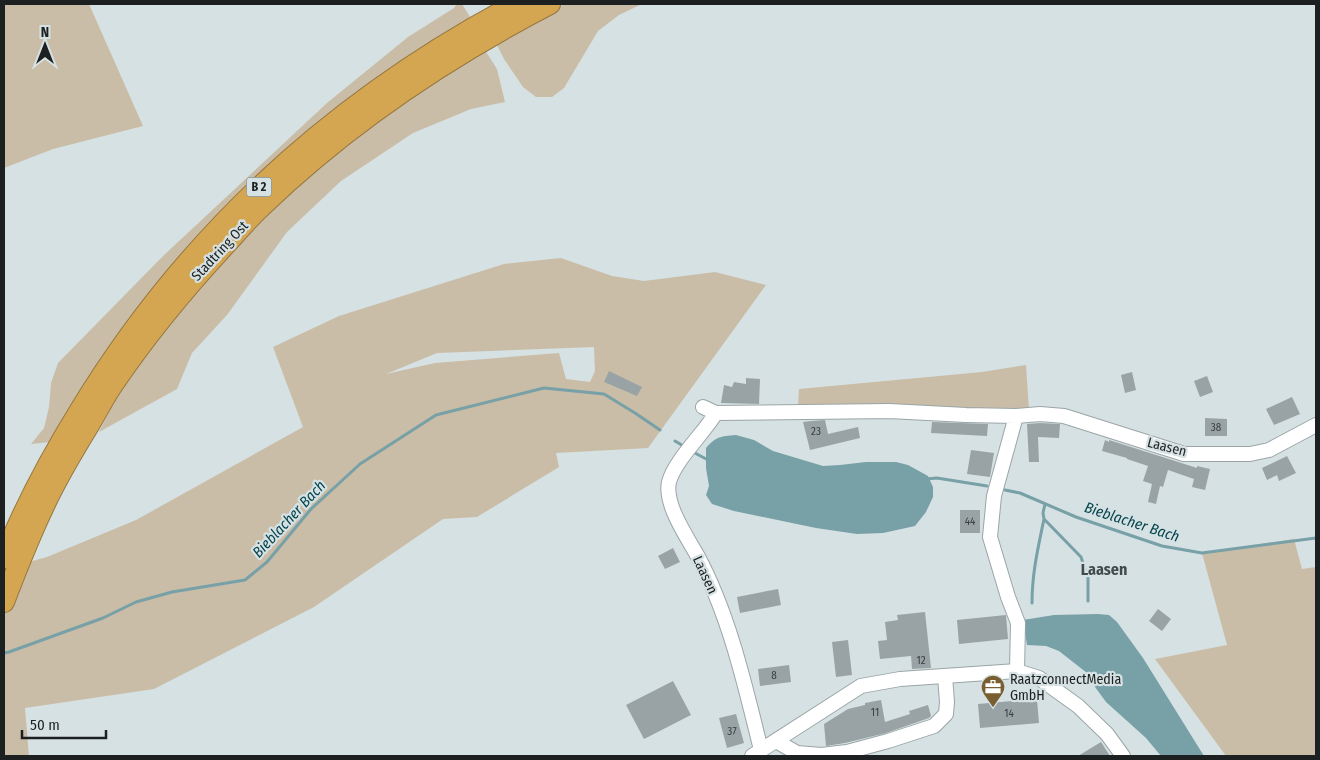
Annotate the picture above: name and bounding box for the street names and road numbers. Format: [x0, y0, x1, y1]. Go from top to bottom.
road number: B 2 [246, 178, 272, 196]
street label: Stadtring Ost [188, 217, 252, 284]
street label: Laasen [1146, 434, 1188, 460]
street label: Laasen [689, 553, 721, 597]

